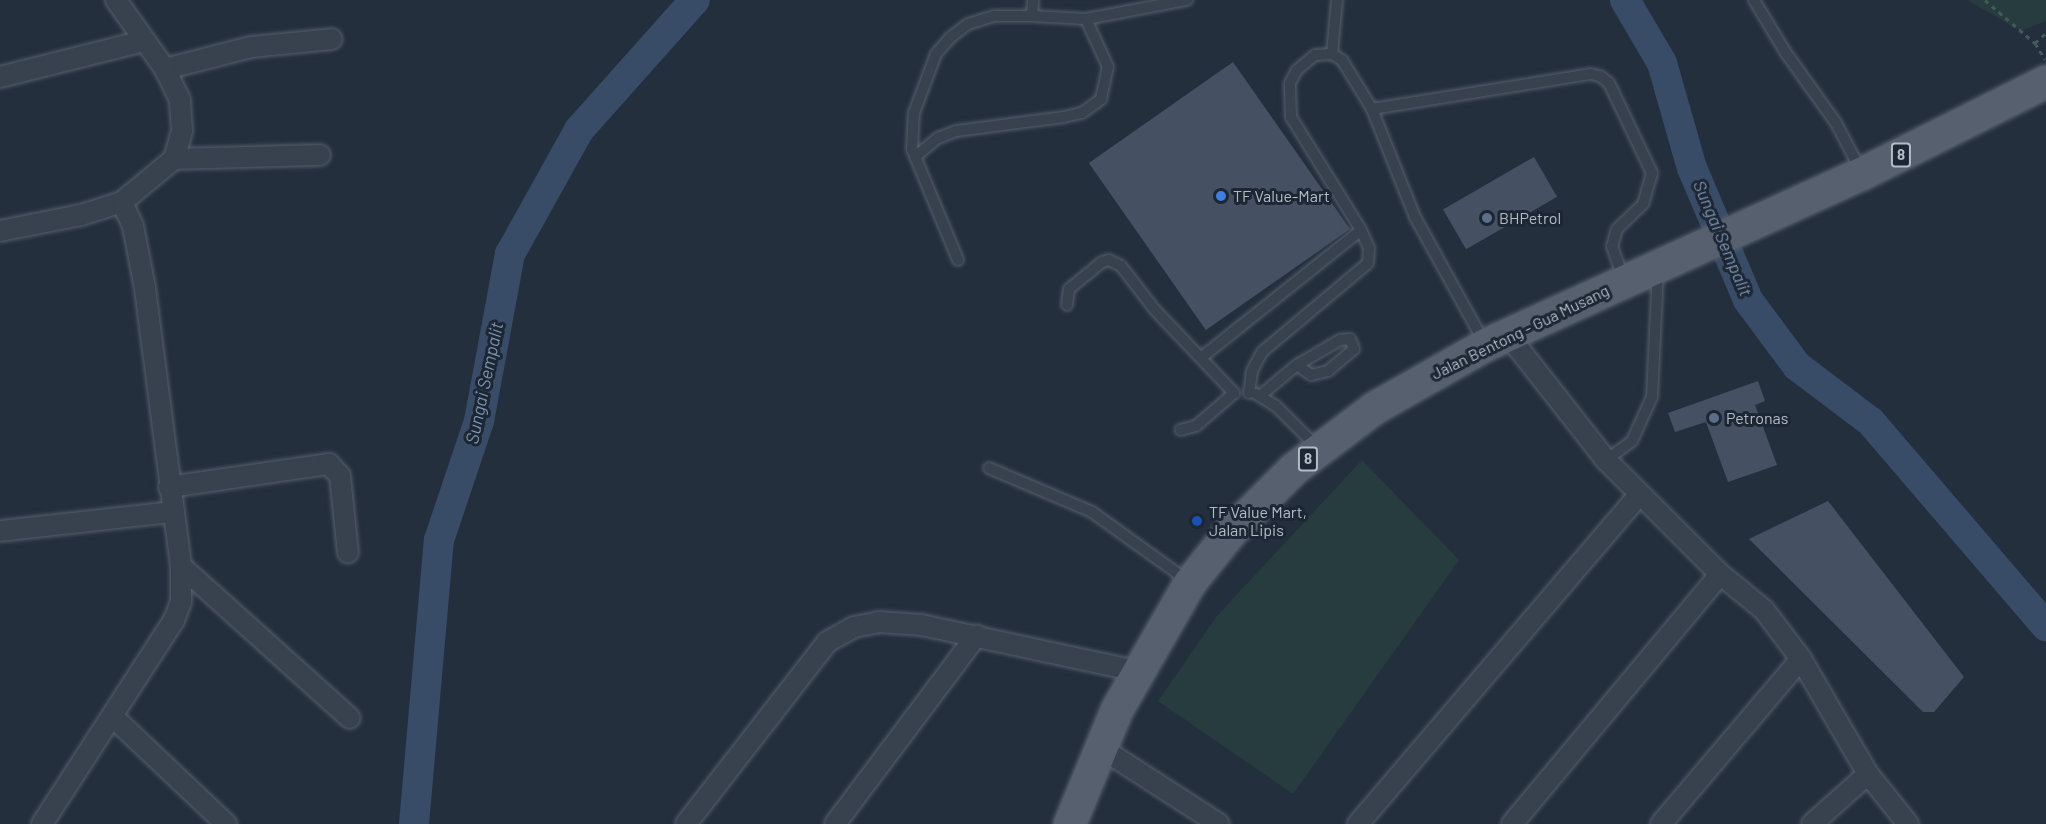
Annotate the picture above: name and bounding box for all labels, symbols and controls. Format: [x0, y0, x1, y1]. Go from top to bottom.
road number: 8 [1890, 143, 1912, 167]
water label: Sungai Sempalit [1689, 177, 1757, 299]
place label: TF Value-Mart [1233, 186, 1330, 206]
marker: TF Value-Mart [1214, 189, 1228, 203]
place label: BHPetrol [1499, 208, 1561, 228]
marker: BHPetrol [1480, 211, 1494, 225]
street label: Jalan Bentong - Gua Musang [1428, 281, 1612, 383]
water label: Sungai Sempalit [461, 320, 507, 446]
place label: Petronas [1726, 408, 1788, 428]
marker: Petronas [1707, 411, 1721, 425]
road number: 8 [1298, 447, 1318, 471]
place label: TF Value Mart, Jalan Lipis [1209, 502, 1307, 540]
marker: TF Value Mart, Jalan Lipis [1190, 514, 1204, 528]

